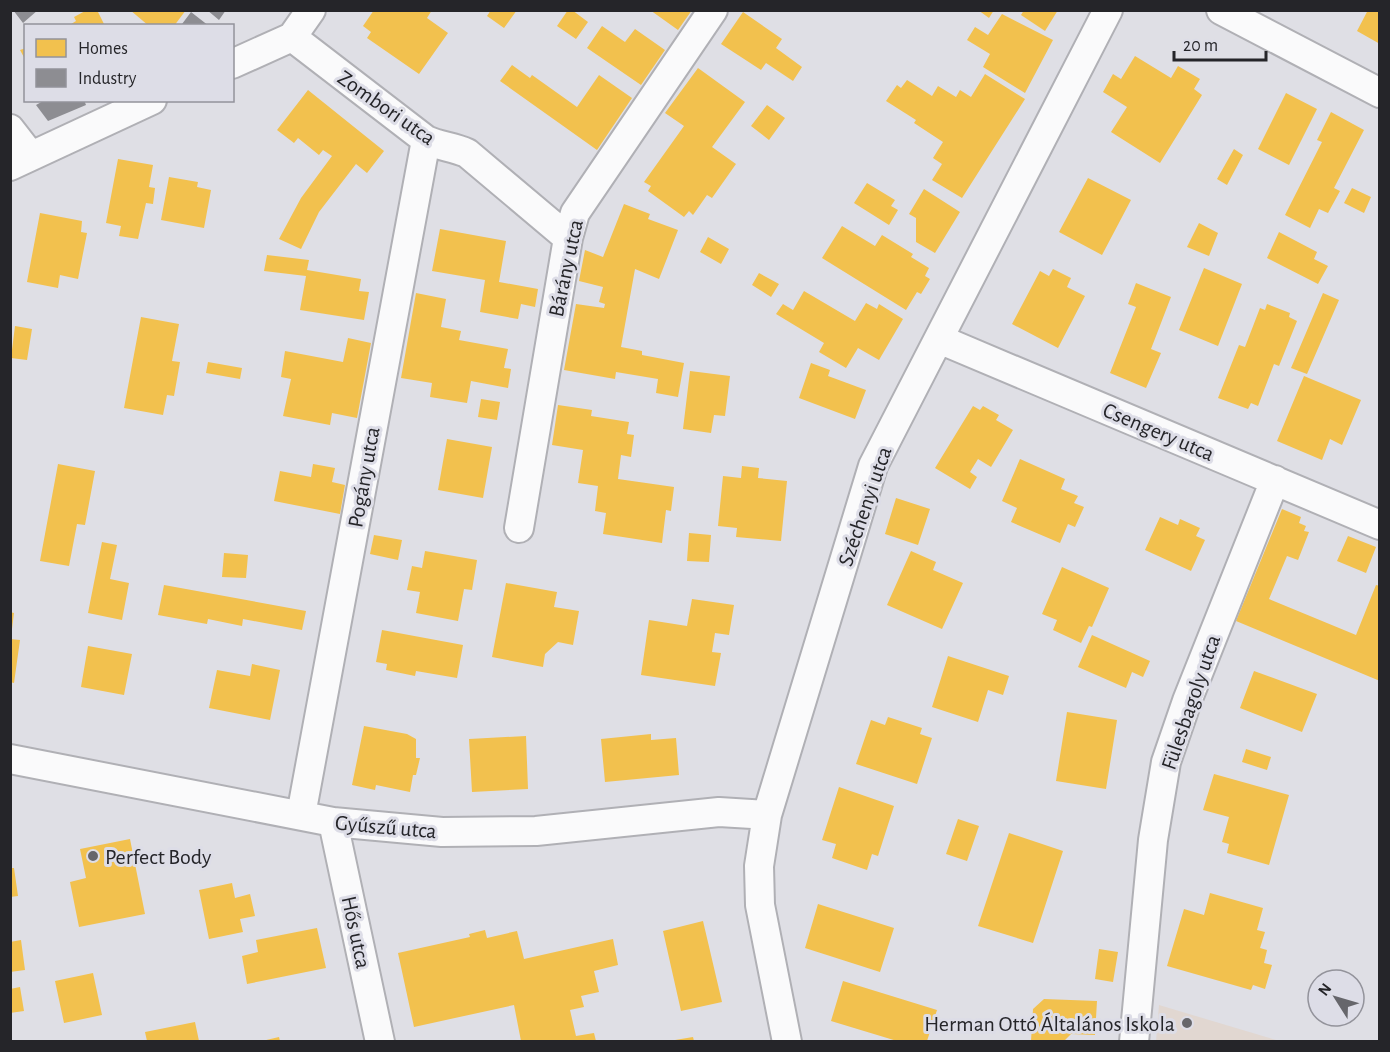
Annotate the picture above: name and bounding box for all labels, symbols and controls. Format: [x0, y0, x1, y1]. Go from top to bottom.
legend [24, 24, 234, 102]
scale bar [1174, 24, 1266, 62]
text: 20 m [1183, 37, 1218, 55]
text: Homes [78, 40, 128, 58]
street label: Zombori utca [334, 66, 439, 149]
text: Industry [78, 70, 137, 88]
street label: Bárány utca [545, 218, 587, 319]
street label: Csengery utca [1100, 399, 1218, 465]
street label: Pogány utca [344, 425, 384, 529]
street label: Széchenyi utca [834, 444, 896, 569]
street label: Fülesbagoly utca [1158, 632, 1224, 773]
street label: Gyűszű utca [334, 812, 438, 842]
place label: Perfect Body [105, 846, 212, 868]
marker: Perfect Body [86, 849, 100, 863]
street label: Hős utca [338, 894, 374, 970]
north arrow [1306, 968, 1366, 1028]
text: N [1315, 980, 1335, 999]
place label: Herman Ottó Általános Iskola [924, 1012, 1175, 1035]
marker: Herman Ottó Általános Iskola [1180, 1016, 1194, 1030]

